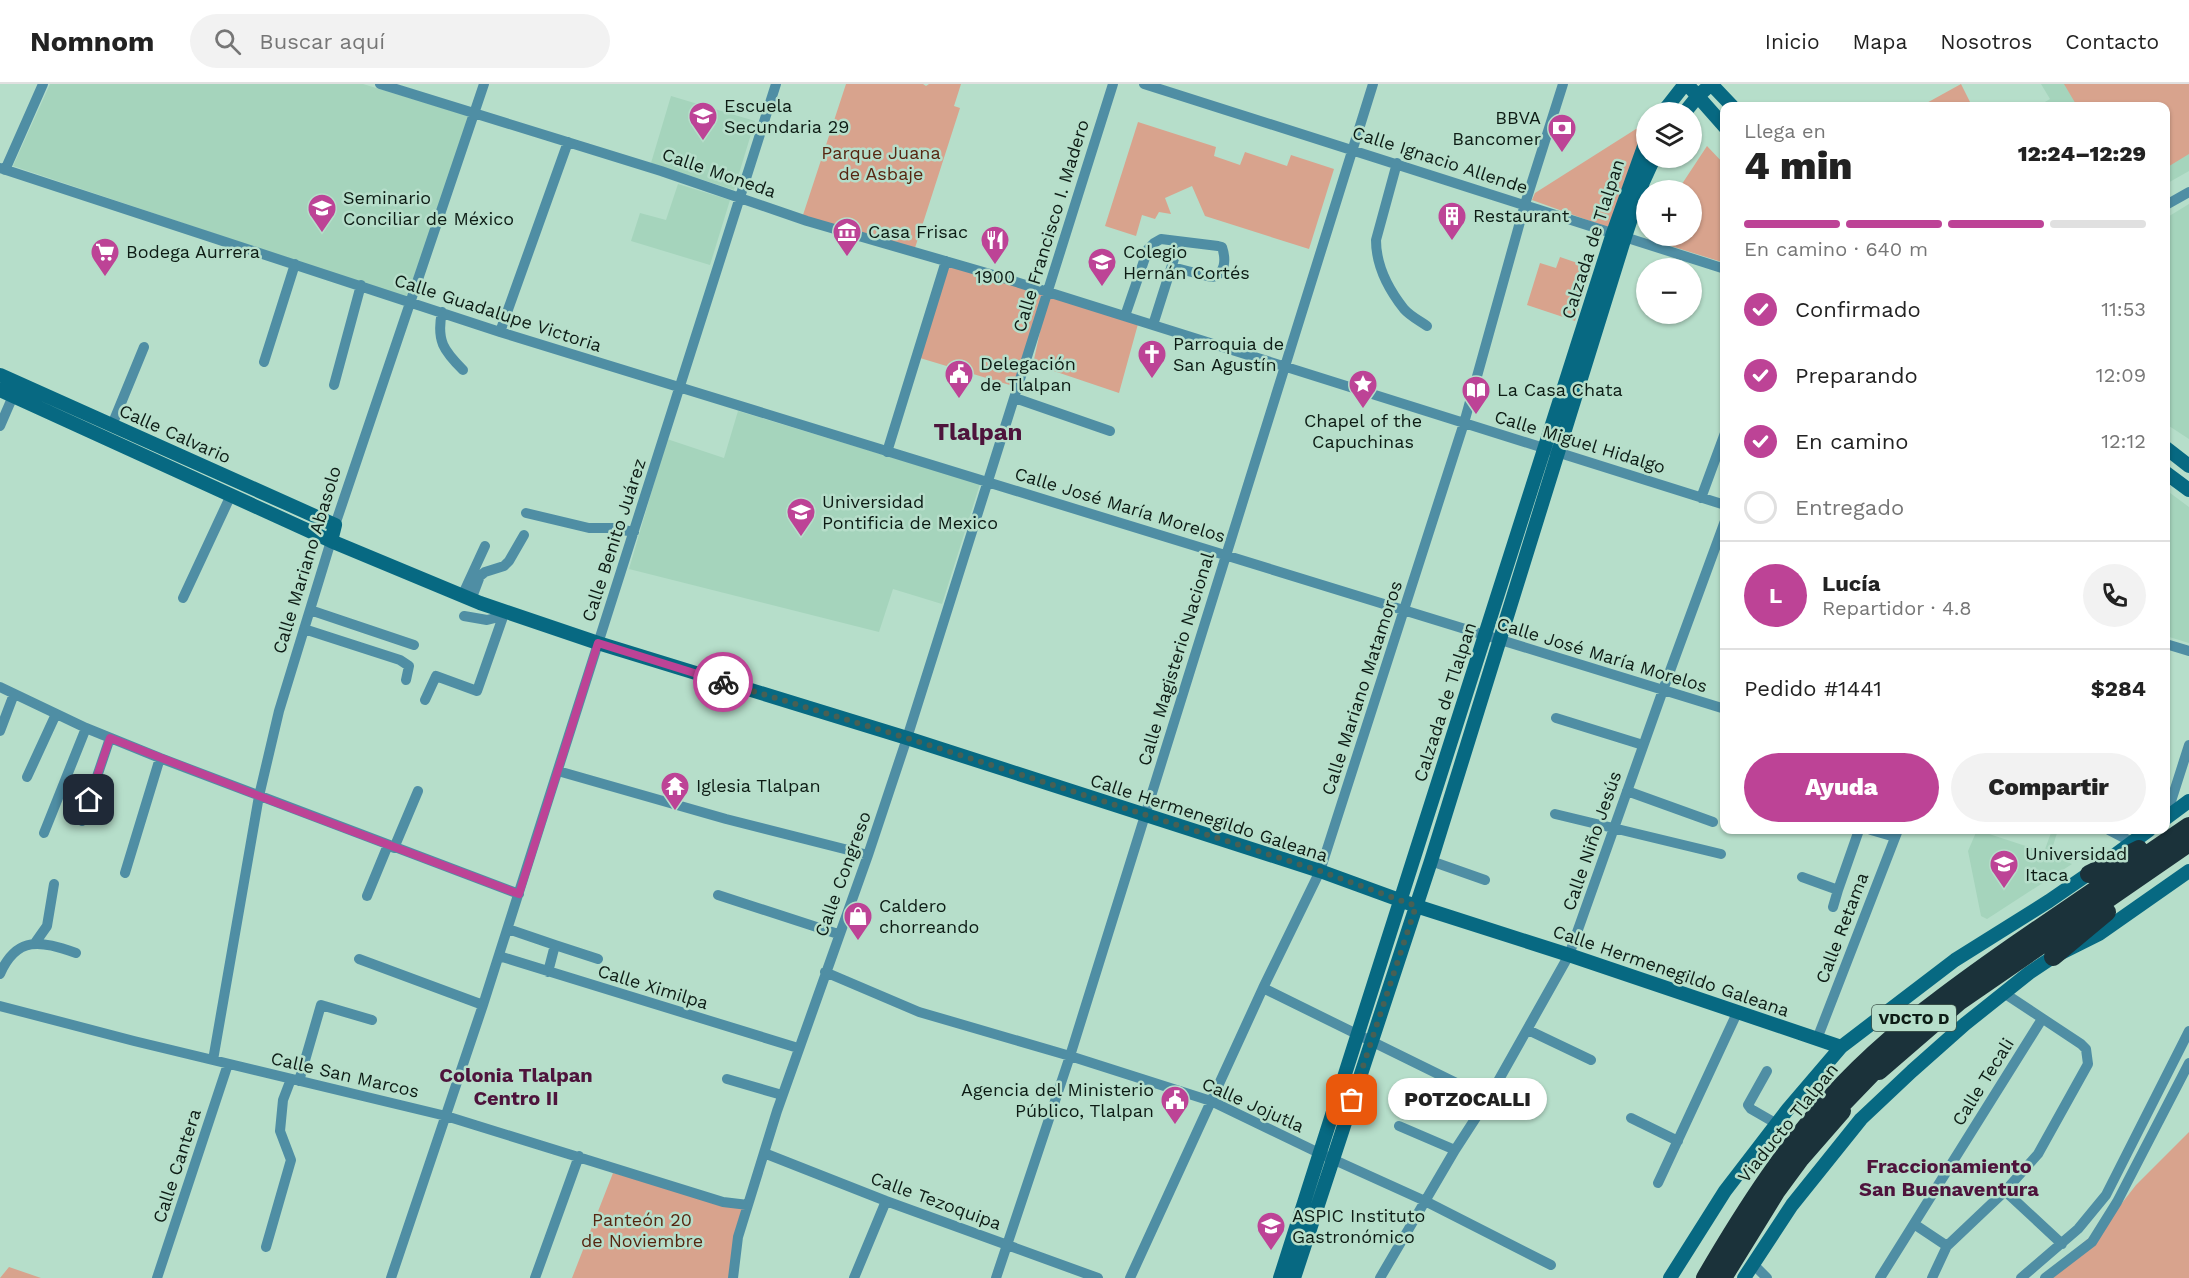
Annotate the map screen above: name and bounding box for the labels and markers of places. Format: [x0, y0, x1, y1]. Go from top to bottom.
place label: Escuela Secundaria 29 [724, 95, 849, 137]
school or university icon: Escuela Secundaria 29 [687, 100, 719, 142]
place label: BBVA Bancomer [1452, 107, 1541, 149]
bank icon: BBVA Bancomer [1546, 112, 1578, 154]
place label: Seminario Conciliar de México [343, 187, 514, 229]
school or university icon: Seminario Conciliar de México [306, 192, 338, 234]
building icon: Restaurant [1436, 200, 1468, 242]
place label: Restaurant [1473, 205, 1570, 226]
museum icon: Casa Frisac [831, 216, 863, 258]
place label: Casa Frisac [868, 221, 968, 242]
restaurant icon: 1900 [979, 224, 1011, 266]
supermarket icon: Bodega Aurrera [89, 236, 121, 278]
place label: Bodega Aurrera [126, 241, 260, 262]
place label: Colegio Hernán Cortés [1123, 241, 1250, 283]
school or university icon: Colegio Hernán Cortés [1086, 246, 1118, 288]
place label: 1900 [975, 266, 1015, 287]
place label: Parroquia de San Agustín [1173, 333, 1284, 375]
church icon: Parroquia de San Agustín [1136, 338, 1168, 380]
place label: Delegación de Tlalpan [980, 353, 1076, 395]
public building icon: Delegación de Tlalpan [943, 358, 975, 400]
place icon: Chapel of the Capuchinas [1347, 368, 1379, 410]
library icon: La Casa Chata [1460, 374, 1492, 416]
place label: La Casa Chata [1497, 379, 1623, 400]
place label: Chapel of the Capuchinas [1304, 410, 1422, 452]
place label: Universidad Pontificia de Mexico [822, 491, 998, 533]
school or university icon: Universidad Pontificia de Mexico [785, 496, 817, 538]
temple icon: Iglesia Tlalpan [659, 770, 691, 812]
pin [63, 774, 114, 825]
place label: Iglesia Tlalpan [696, 775, 821, 796]
place label: Universidad Itaca [2025, 843, 2127, 885]
school or university icon: Universidad Itaca [1988, 848, 2020, 890]
place label: Caldero chorreando [879, 895, 979, 937]
shop icon: Caldero chorreando [842, 900, 874, 942]
pin [1326, 1074, 1377, 1125]
place label: Agencia del Ministerio Público, Tlalpan [961, 1079, 1154, 1121]
callout: POTZOCALLI [1388, 1079, 1547, 1121]
public building icon: Agencia del Ministerio Público, Tlalpan [1159, 1084, 1191, 1126]
place label: ASPIC Instituto Gastronómico [1292, 1205, 1425, 1247]
school or university icon: ASPIC Instituto Gastronómico [1255, 1210, 1287, 1252]

